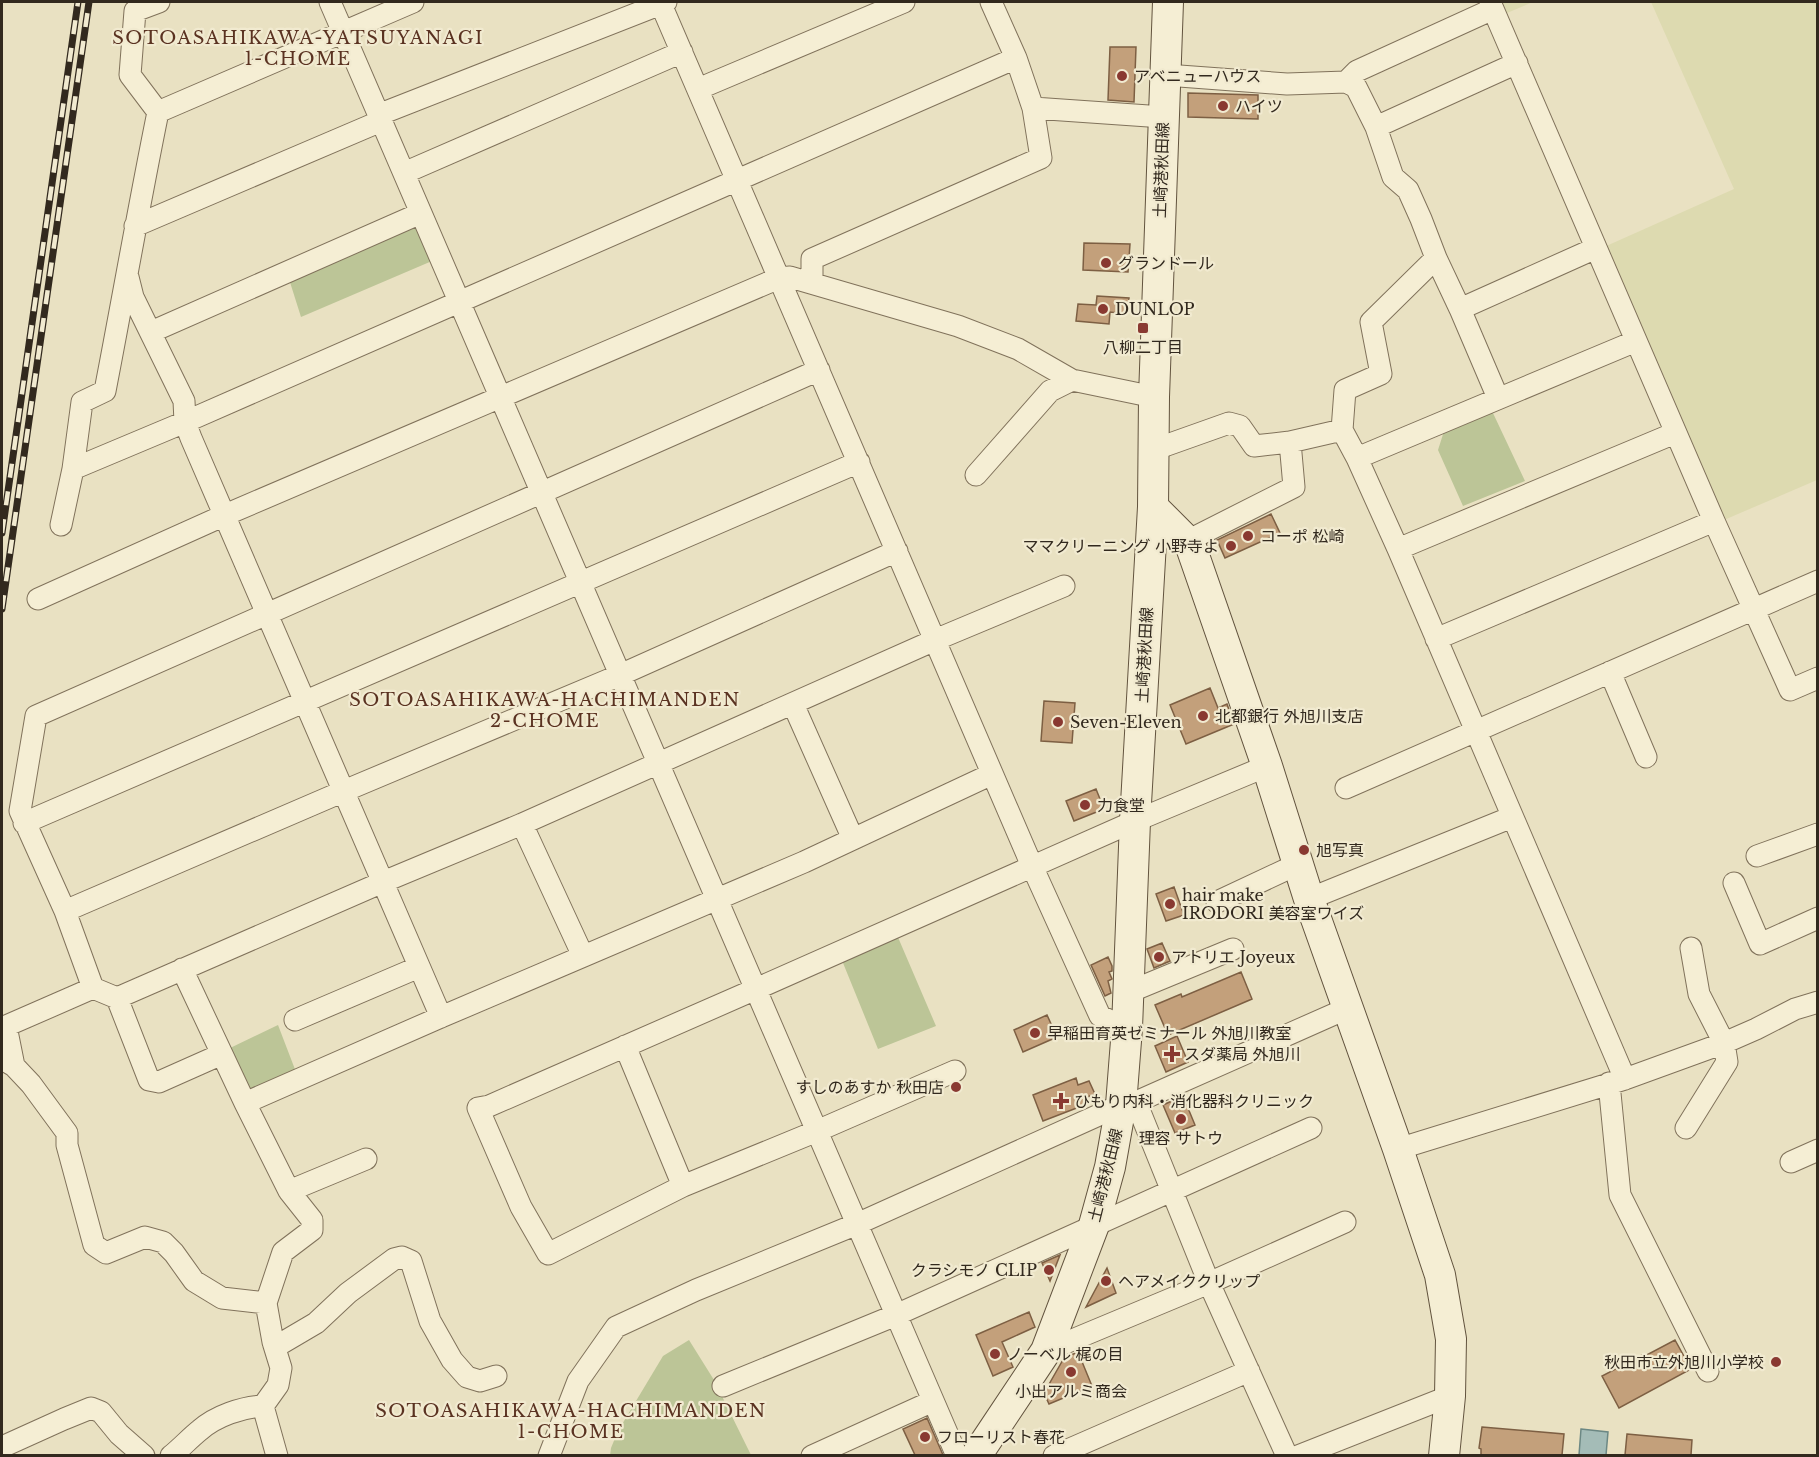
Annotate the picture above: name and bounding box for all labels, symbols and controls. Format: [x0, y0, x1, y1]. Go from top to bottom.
district label: SOTOASAHIKAWA-YATSUYANAGI 1-CHOME [112, 27, 484, 70]
place label: アベニューハウス [1134, 66, 1261, 86]
marker: アベニューハウス [1115, 69, 1129, 83]
place label: ハイツ [1235, 96, 1283, 116]
marker: ハイツ [1216, 99, 1230, 113]
street label: 土崎港秋田線 [1149, 122, 1173, 218]
place label: グランドール [1118, 253, 1214, 273]
marker: グランドール [1099, 256, 1113, 270]
place label: DUNLOP [1115, 299, 1195, 319]
marker: DUNLOP [1096, 302, 1110, 316]
marker: 八柳二丁目 [1136, 321, 1150, 335]
place label: 八柳二丁目 [1103, 337, 1183, 357]
place label: コーポ 松崎 [1260, 526, 1345, 546]
marker: コーポ 松崎 [1241, 529, 1255, 543]
place label: ママクリーニング 小野寺よ [1022, 536, 1219, 556]
marker: ママクリーニング 小野寺よ [1224, 539, 1238, 553]
street label: 土崎港秋田線 [1132, 607, 1156, 703]
district label: SOTOASAHIKAWA-HACHIMANDEN 2-CHOME [349, 689, 741, 732]
place label: 北都銀行 外旭川支店 [1215, 706, 1364, 726]
marker: 北都銀行 外旭川支店 [1196, 709, 1210, 723]
place label: Seven-Eleven [1070, 712, 1182, 732]
marker: Seven-Eleven [1051, 715, 1065, 729]
place label: 力食堂 [1097, 795, 1145, 815]
marker: 力食堂 [1078, 798, 1092, 812]
place label: 旭写真 [1316, 840, 1364, 860]
marker: 旭写真 [1297, 843, 1311, 857]
place label: hair make IRODORI 美容室ワイズ [1182, 885, 1364, 923]
marker: hair make IRODORI 美容室ワイズ [1163, 897, 1177, 911]
place label: アトリエ Joyeux [1171, 947, 1295, 967]
marker: アトリエ Joyeux [1152, 950, 1166, 964]
place label: 早稲田育英ゼミナール 外旭川教室 [1047, 1023, 1292, 1043]
marker: 早稲田育英ゼミナール 外旭川教室 [1028, 1026, 1042, 1040]
place label: スダ薬局 外旭川 [1184, 1044, 1301, 1064]
marker: スダ薬局 外旭川 [1165, 1047, 1179, 1061]
place label: すしのあすか 秋田店 [795, 1077, 944, 1097]
marker: すしのあすか 秋田店 [949, 1080, 963, 1094]
place label: ひもり内科・消化器科クリニック [1074, 1091, 1314, 1111]
marker: ひもり内科・消化器科クリニック [1052, 1092, 1070, 1110]
marker: 理容 サトウ [1174, 1112, 1188, 1126]
street label: 土崎港秋田線 [1084, 1126, 1126, 1224]
place label: 理容 サトウ [1139, 1128, 1223, 1148]
place label: クラシモノ CLIP [911, 1260, 1037, 1280]
marker: クラシモノ CLIP [1042, 1263, 1056, 1277]
place label: ヘアメイククリップ [1118, 1271, 1260, 1291]
marker: ヘアメイククリップ [1099, 1274, 1113, 1288]
place label: ノーベル 梶の目 [1007, 1344, 1124, 1364]
marker: ノーベル 梶の目 [988, 1347, 1002, 1361]
place label: 秋田市立外旭川小学校 [1604, 1352, 1764, 1372]
marker: 秋田市立外旭川小学校 [1769, 1355, 1783, 1369]
marker: 小出アルミ商会 [1064, 1365, 1078, 1379]
place label: 小出アルミ商会 [1015, 1381, 1127, 1401]
district label: SOTOASAHIKAWA-HACHIMANDEN 1-CHOME [375, 1400, 767, 1443]
place label: フローリスト春花 [937, 1427, 1065, 1447]
marker: フローリスト春花 [918, 1430, 932, 1444]

